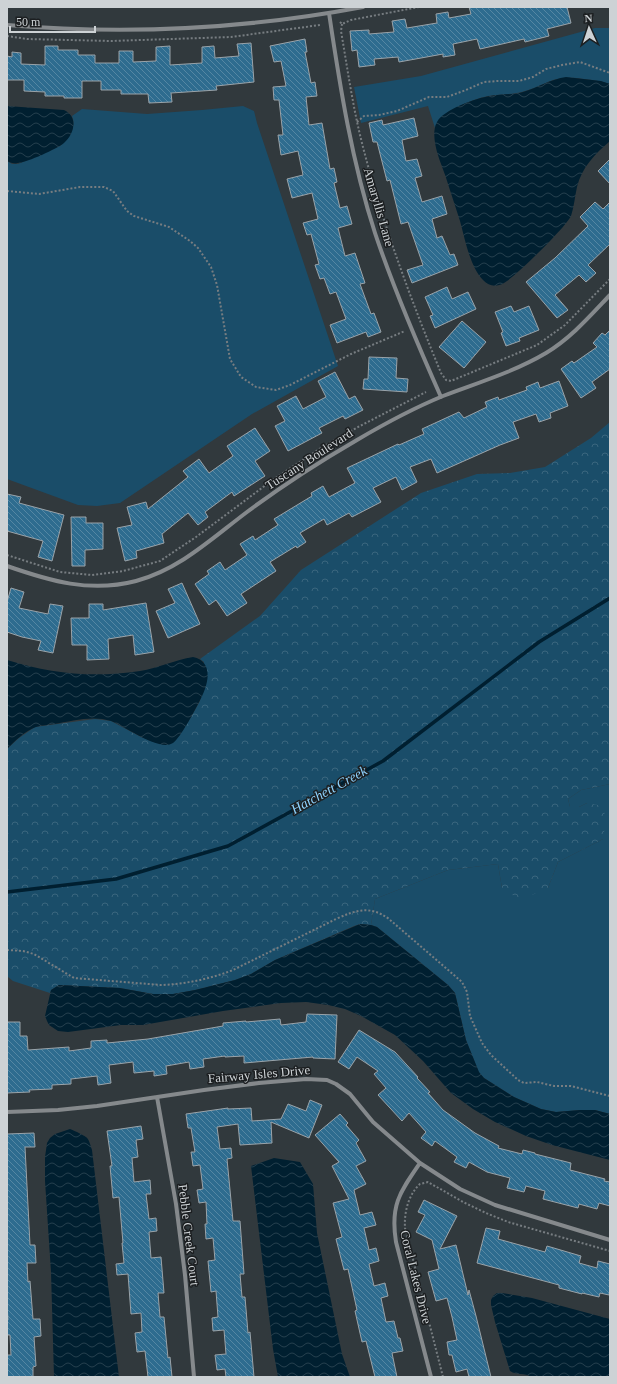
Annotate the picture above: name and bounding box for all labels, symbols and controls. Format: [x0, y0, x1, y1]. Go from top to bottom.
scale bar [10, 8, 95, 34]
north arrow [569, 8, 609, 48]
text: N [584, 12, 593, 24]
text: 50 m [16, 15, 41, 29]
street label: Amaryllis Lane [361, 166, 397, 248]
street label: Tuscany Boulevard [263, 425, 356, 493]
water label: Hatchett Creek [287, 763, 370, 818]
street label: Fairway Isles Drive [207, 1062, 311, 1086]
street label: Pebble Creek Court [175, 1183, 203, 1287]
street label: Coral Lakes Drive [397, 1229, 435, 1326]

